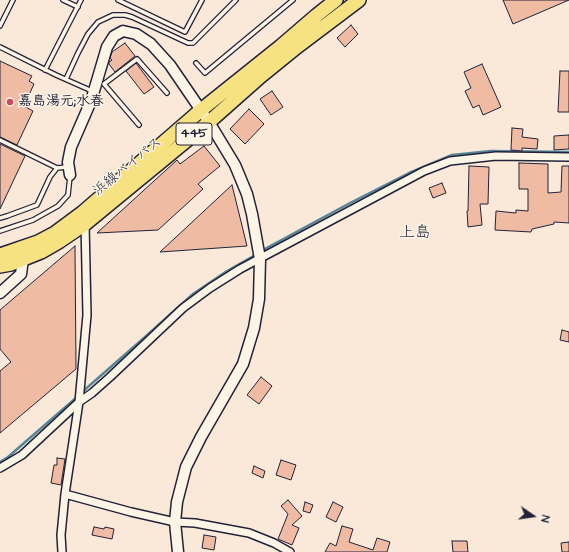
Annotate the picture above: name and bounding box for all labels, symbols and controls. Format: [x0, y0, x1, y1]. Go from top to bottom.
place label: 嘉島湯元;水春 [18, 94, 104, 110]
marker: 嘉島湯元;水春 [5, 97, 15, 107]
road number: 445 [176, 123, 212, 145]
street label: 浜線バイパス [90, 134, 166, 200]
district label: 上島 [399, 224, 431, 244]
north arrow [513, 496, 553, 536]
text: N [537, 514, 553, 524]

